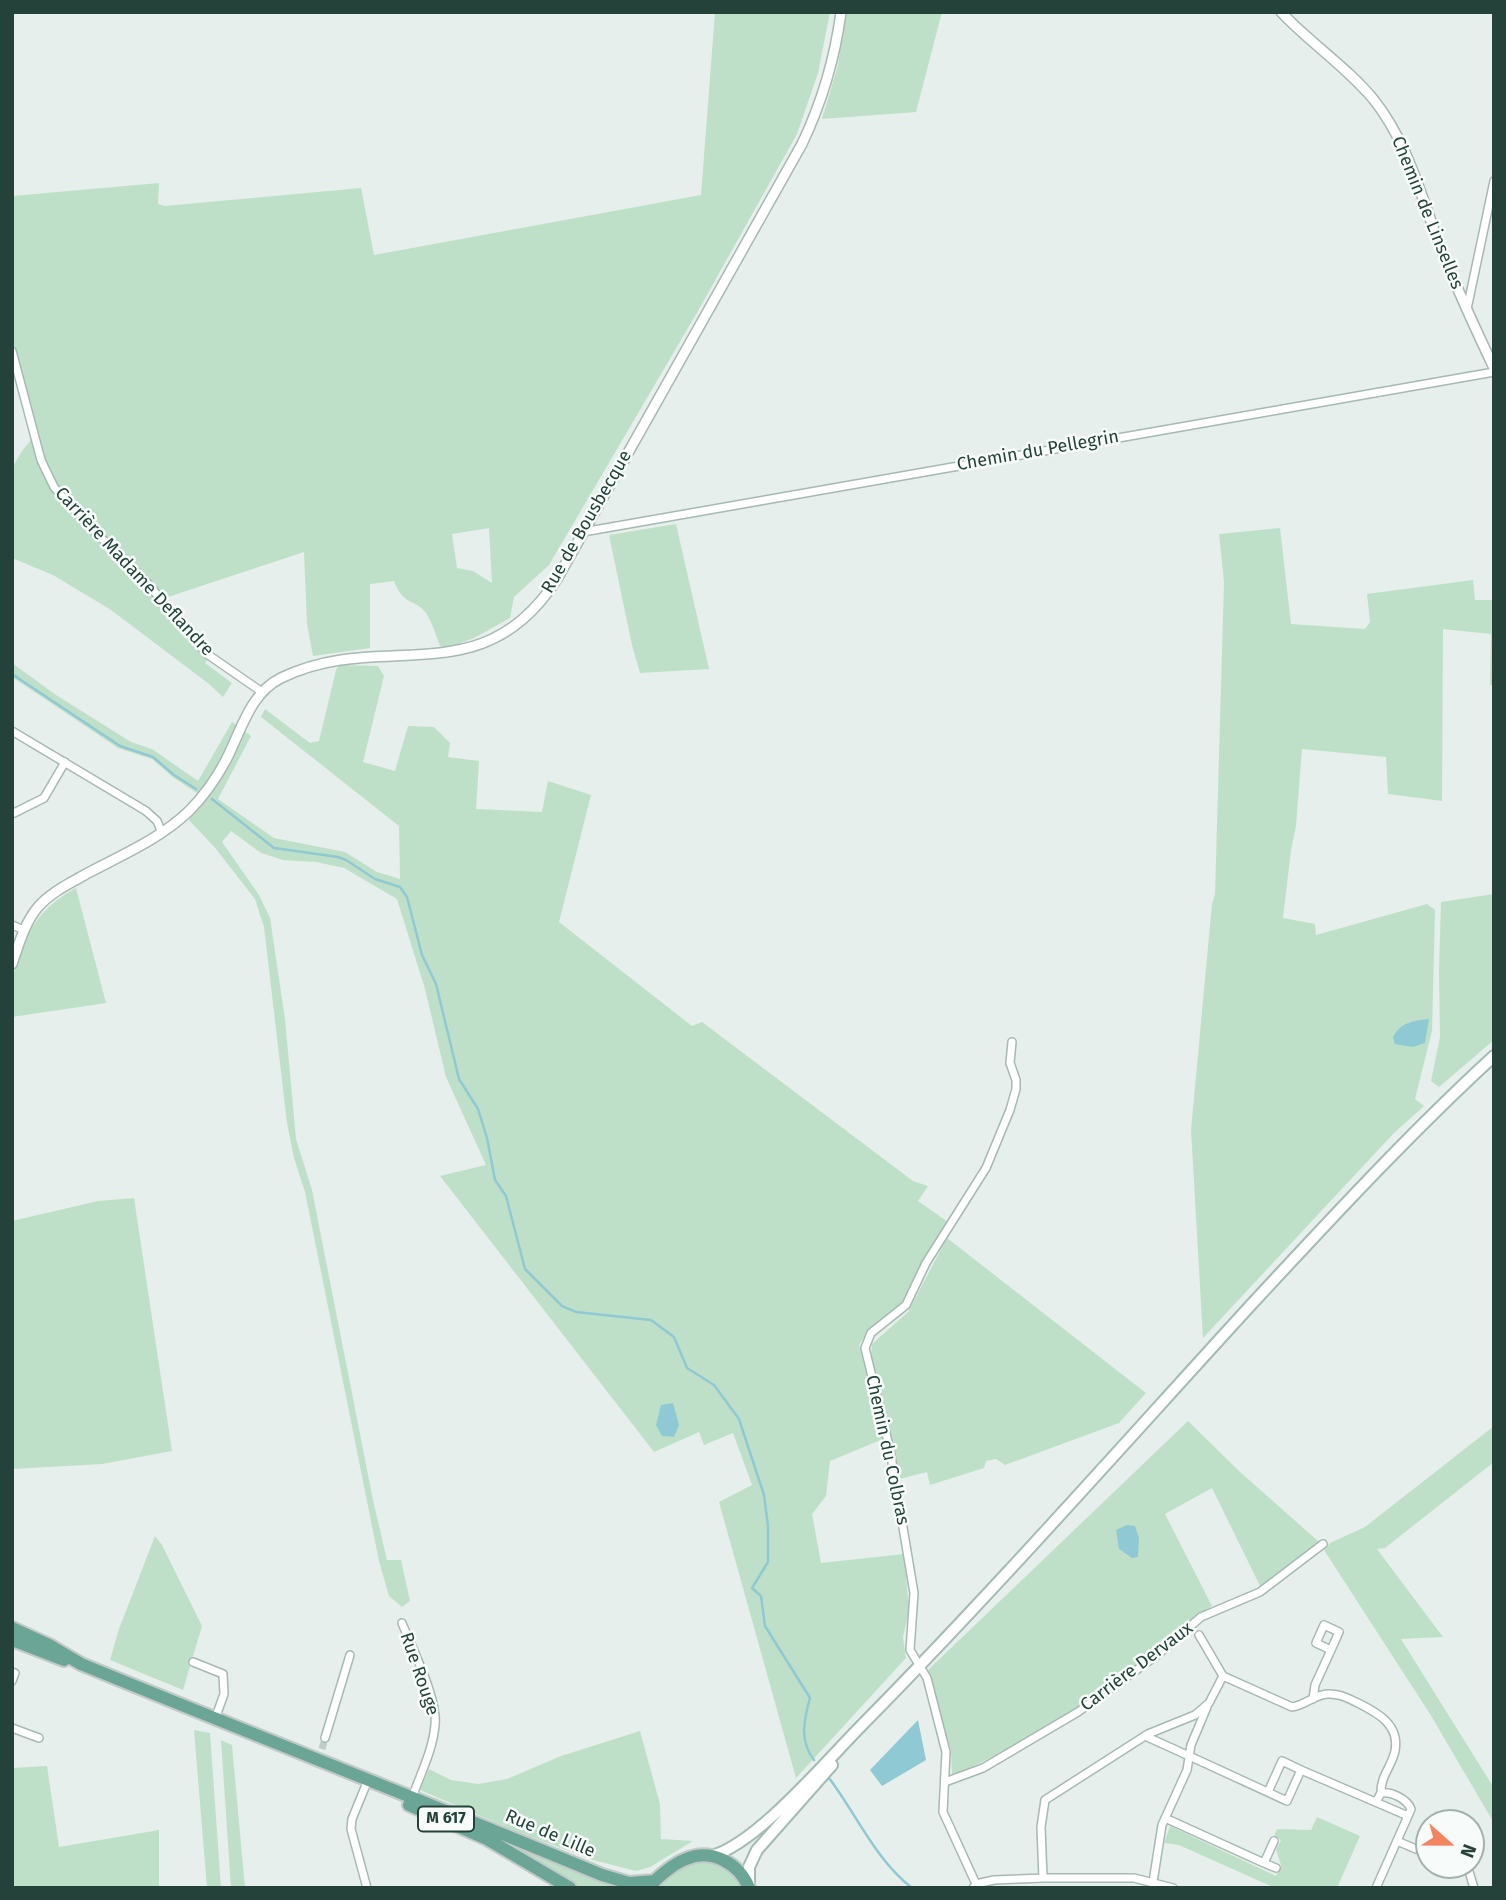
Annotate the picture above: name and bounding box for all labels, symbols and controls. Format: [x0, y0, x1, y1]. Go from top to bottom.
street label: Chemin de Linselles [1386, 133, 1468, 293]
street label: Chemin du Pellegrin [955, 426, 1121, 476]
street label: Rue de Bousbecque [537, 447, 637, 597]
street label: Carrière Madame Deflandre [50, 483, 218, 661]
street label: Chemin du Colbras [861, 1373, 913, 1527]
street label: Carrière Dervaux [1076, 1618, 1198, 1716]
street label: Rue Rouge [395, 1630, 443, 1718]
street label: Rue de Lille [502, 1805, 598, 1863]
road number: M 617 [418, 1806, 474, 1831]
north arrow [1415, 1809, 1485, 1879]
text: N [1455, 1841, 1481, 1861]

